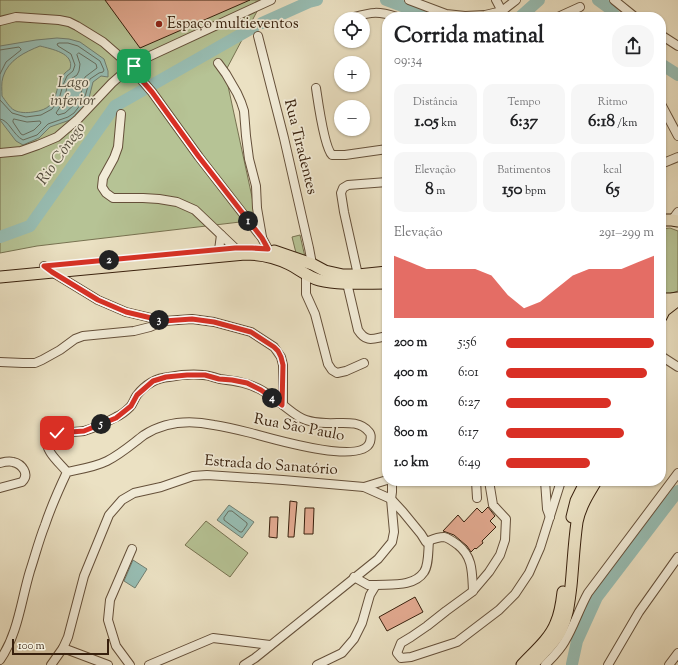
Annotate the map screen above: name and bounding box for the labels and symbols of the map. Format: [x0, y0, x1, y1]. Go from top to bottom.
place label: Espaço multieventos [167, 14, 299, 35]
marker: Espaço multieventos [154, 19, 164, 29]
pin [117, 49, 151, 83]
water label: Lago inferior [50, 72, 96, 113]
street label: Rua Tiradentes [278, 97, 322, 197]
water label: Rio Cônego [32, 118, 92, 190]
pin: 1 [238, 211, 258, 231]
pin: 2 [99, 250, 119, 270]
pin: 3 [149, 310, 169, 330]
pin: 4 [262, 388, 282, 408]
street label: Rua São Paulo [252, 409, 346, 447]
pin: 5 [91, 414, 111, 434]
pin [40, 416, 74, 450]
street label: Estrada do Sanatório [204, 451, 338, 481]
scale bar [12, 637, 109, 656]

